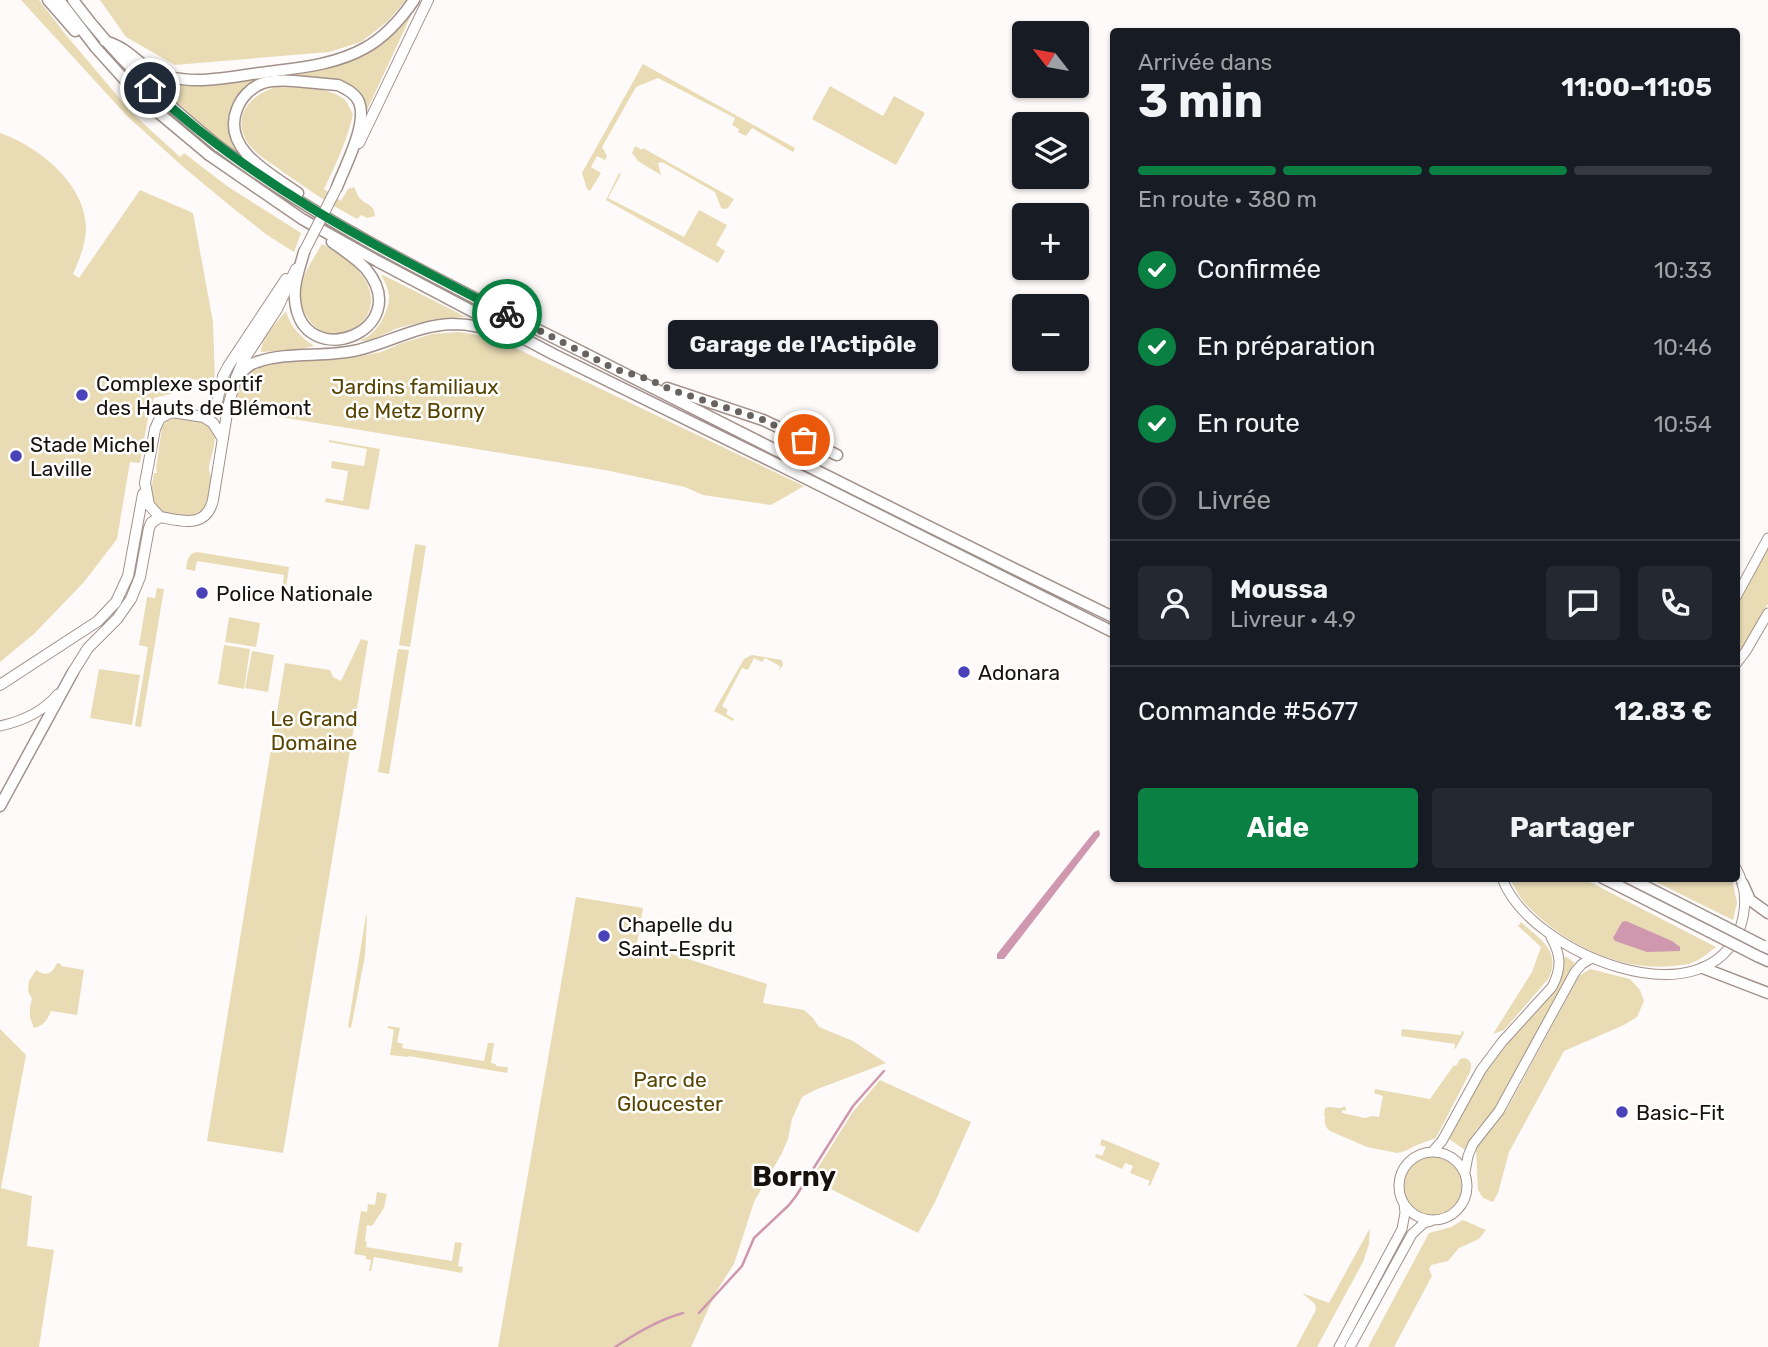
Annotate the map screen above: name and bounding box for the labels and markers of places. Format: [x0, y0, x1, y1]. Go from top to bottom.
pin [120, 58, 180, 118]
callout: Garage de l'Actipôle [669, 321, 939, 370]
place label: Complexe sportif des Hauts de Blémont [96, 371, 311, 420]
marker: Complexe sportif des Hauts de Blémont [74, 387, 90, 403]
pin [774, 410, 834, 470]
place label: Stade Michel Laville [30, 432, 155, 481]
marker: Stade Michel Laville [8, 448, 24, 464]
place label: Police Nationale [216, 581, 373, 606]
marker: Police Nationale [194, 585, 210, 601]
place label: Adonara [978, 660, 1060, 685]
marker: Adonara [956, 664, 972, 680]
place label: Chapelle du Saint-Esprit [618, 912, 736, 961]
marker: Chapelle du Saint-Esprit [596, 928, 612, 944]
place label: Basic-Fit [1636, 1100, 1725, 1125]
marker: Basic-Fit [1614, 1104, 1630, 1120]

